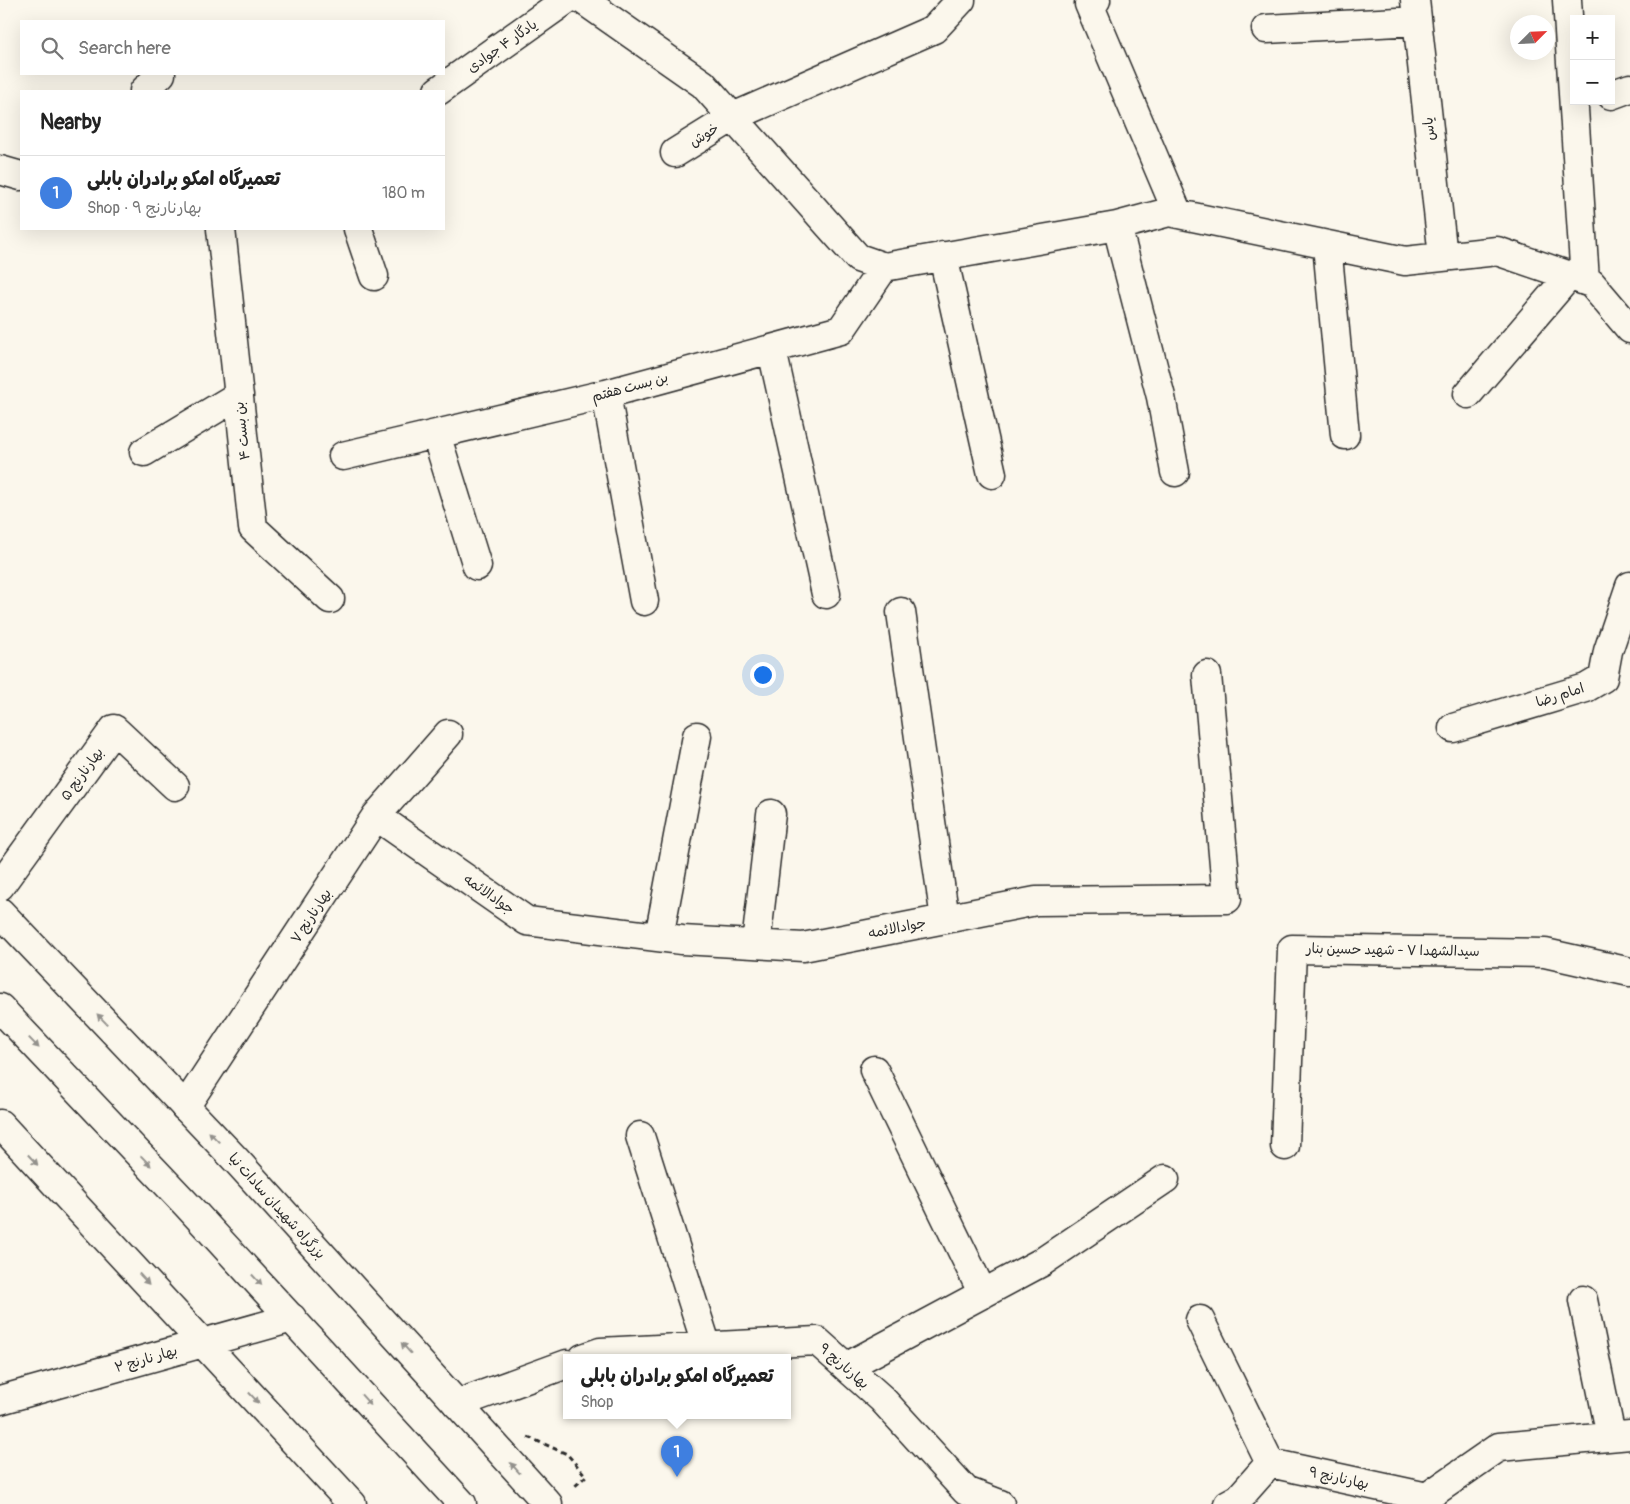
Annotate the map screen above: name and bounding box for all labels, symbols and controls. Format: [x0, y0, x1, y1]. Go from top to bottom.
north arrow [1510, 15, 1555, 60]
map controls [1570, 15, 1615, 105]
button: + [1570, 15, 1615, 60]
street label: یادگار ۴ جوادی [464, 16, 540, 76]
search box [20, 20, 445, 75]
icon: search [38, 34, 66, 62]
text: Search here [78, 36, 171, 60]
button: − [1570, 60, 1615, 105]
text: Nearby [40, 109, 101, 136]
street label: یاس [1419, 116, 1439, 142]
street label: خوش [686, 119, 722, 151]
text: تعمیرگاه امکو برادران بابلی [87, 167, 280, 191]
text: 1 [53, 183, 59, 203]
text: 180 m [382, 183, 425, 203]
text: Shop · بهارنارنج ۹ [87, 198, 202, 218]
street label: بن بست هفتم [590, 369, 671, 407]
street label: بن بست ۴ [230, 401, 254, 461]
your location [750, 662, 776, 688]
street label: امام رضا [1534, 679, 1587, 713]
street label: بهارنارنج ۵ [57, 744, 108, 805]
street label: جوادالائمه [460, 870, 518, 918]
street label: بهارنارنج ۷ [287, 885, 336, 947]
street label: جوادالائمه [867, 914, 927, 942]
street label: سیدالشهدا ۷ - شهید حسین بنار [1305, 940, 1480, 960]
one-way arrow [96, 1014, 108, 1026]
one-way arrow [28, 1037, 40, 1049]
one-way arrow [208, 1131, 220, 1143]
street label: بزرگراه شهیدان سادات نیا [225, 1149, 329, 1263]
one-way arrow [27, 1153, 39, 1165]
one-way arrow [140, 1155, 152, 1167]
one-way arrow [138, 1272, 150, 1284]
one-way arrow [251, 1273, 262, 1286]
street label: بهارنارنج ۹ [815, 1340, 872, 1393]
street label: بهار نارنج ۲ [113, 1342, 180, 1377]
one-way arrow [400, 1342, 412, 1354]
popup [563, 1354, 791, 1419]
text: تعمیرگاه امکو برادران بابلی [580, 1364, 774, 1388]
one-way arrow [248, 1391, 260, 1403]
text: Shop [580, 1392, 614, 1412]
one-way arrow [360, 1393, 372, 1405]
pin: 1 [661, 1436, 693, 1477]
one-way arrow [509, 1462, 521, 1474]
street label: بهارنارنج ۹ [1307, 1463, 1370, 1494]

